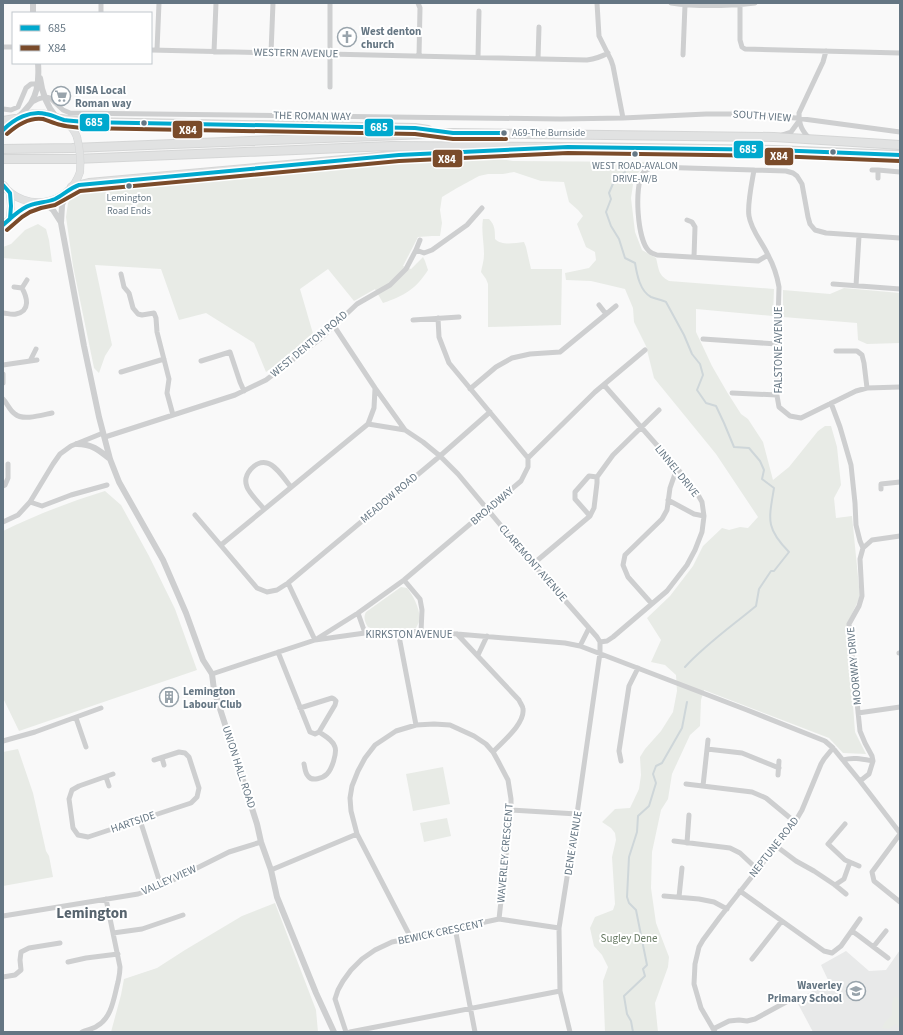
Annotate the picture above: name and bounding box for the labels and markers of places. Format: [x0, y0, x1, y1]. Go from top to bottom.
place label: West denton church [361, 24, 421, 52]
church icon: West denton church [336, 26, 358, 48]
place label: NISA Local Roman way [75, 83, 132, 111]
supermarket icon: NISA Local Roman way [50, 85, 72, 107]
unlabelled marker [139, 118, 149, 128]
place label: A69-The Burnside [512, 126, 585, 140]
marker: A69-The Burnside [499, 128, 509, 138]
unlabelled marker [828, 147, 838, 157]
marker: WEST ROAD-AVALON DRIVE-W/B [630, 149, 640, 159]
place label: WEST ROAD-AVALON DRIVE-W/B [592, 159, 678, 186]
marker: Lemington Road Ends [124, 181, 134, 191]
place label: Lemington Road Ends [106, 191, 152, 218]
place label: Lemington Labour Club [183, 684, 242, 712]
building icon: Lemington Labour Club [158, 686, 180, 708]
place label: Waverley Primary School [768, 978, 843, 1006]
school or university icon: Waverley Primary School [845, 980, 867, 1002]

